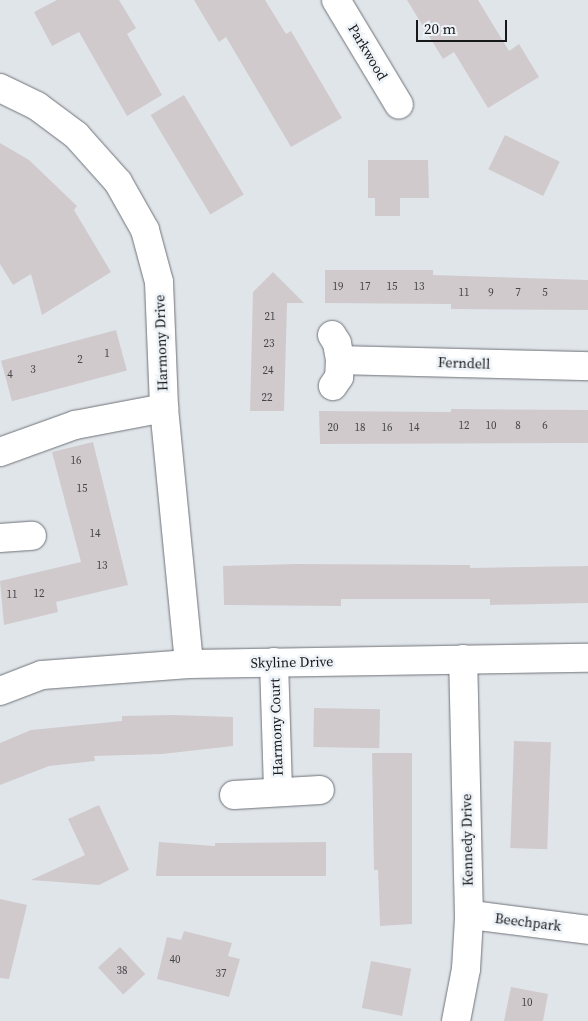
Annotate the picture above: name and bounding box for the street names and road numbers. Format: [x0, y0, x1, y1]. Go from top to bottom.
street label: Parkwood [345, 21, 391, 83]
street label: Harmony Drive [151, 295, 171, 391]
street label: Ferndell [438, 354, 490, 372]
street label: Skyline Drive [251, 653, 333, 671]
street label: Harmony Court [266, 678, 286, 776]
street label: Kennedy Drive [458, 794, 476, 886]
street label: Beechpark [494, 910, 562, 934]

